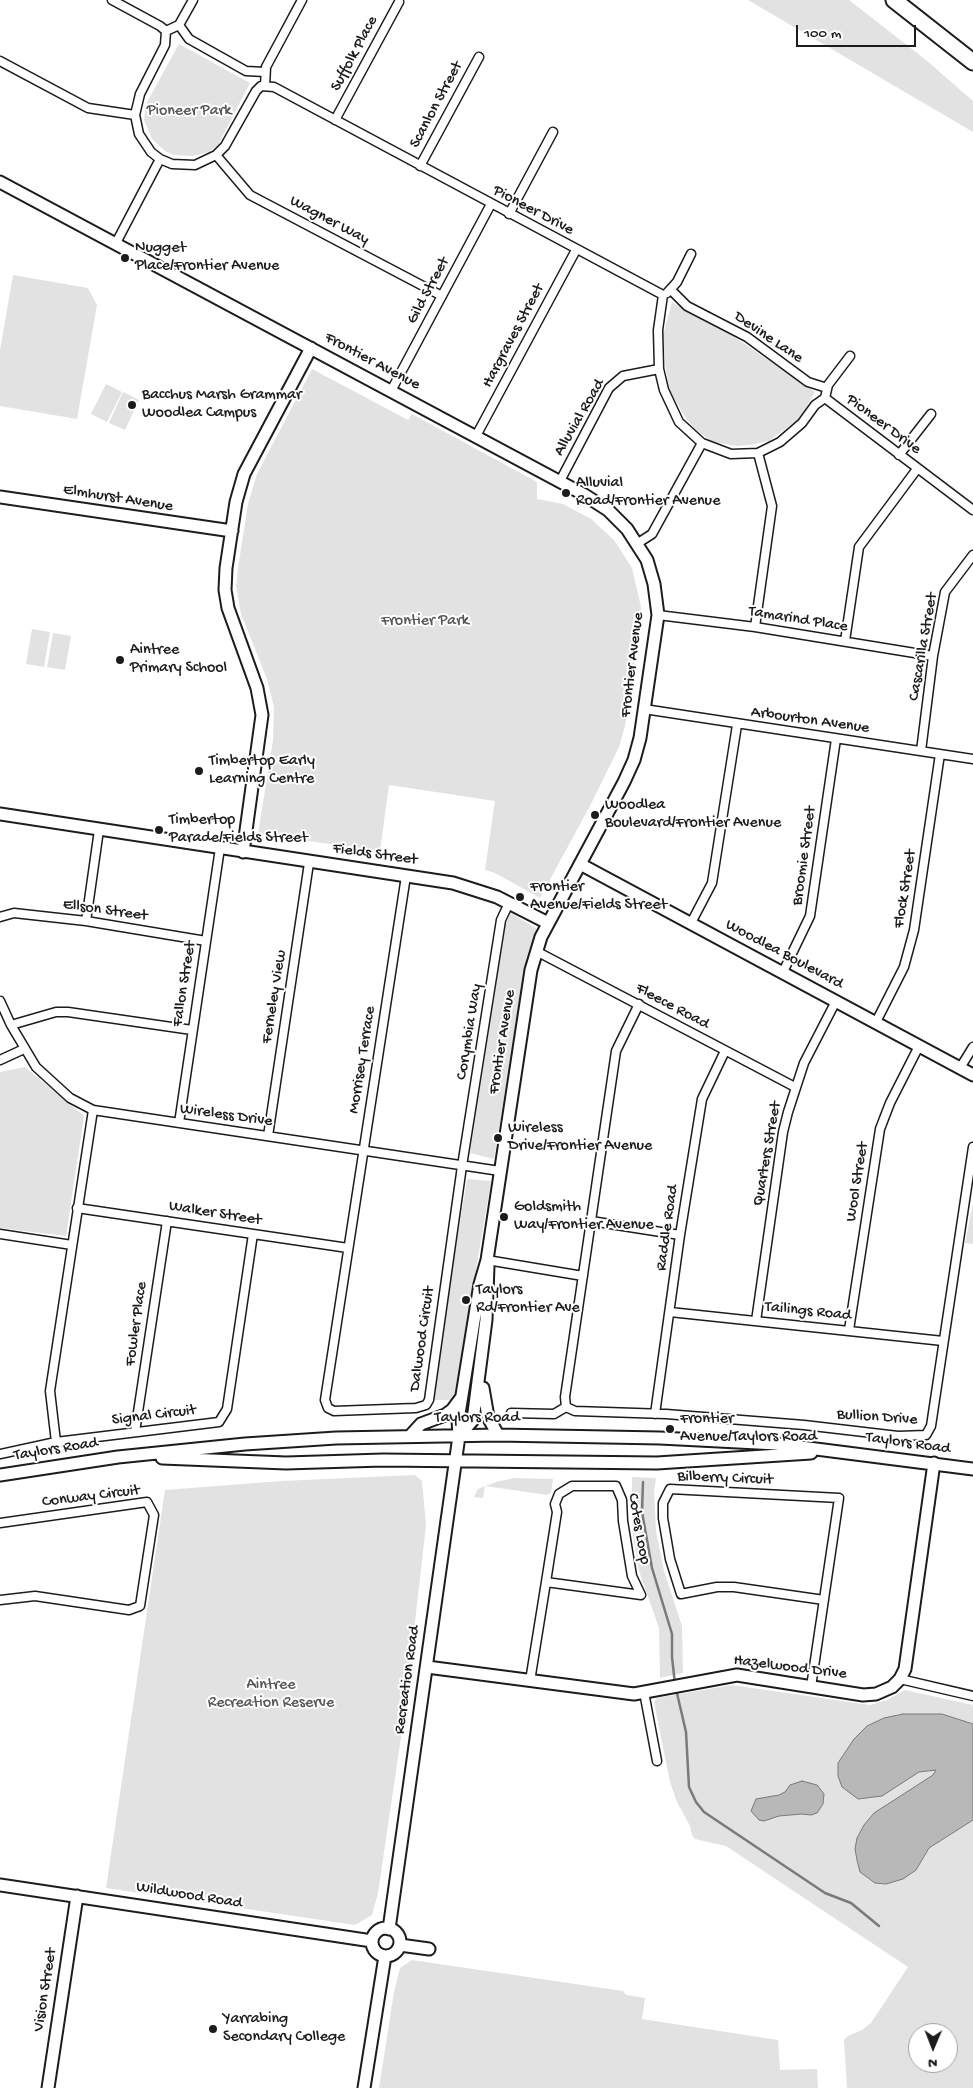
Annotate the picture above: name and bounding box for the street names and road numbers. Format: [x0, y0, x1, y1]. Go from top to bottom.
street label: Suffolk Place [327, 13, 383, 95]
street label: Scanlon Street [406, 58, 468, 152]
street label: Pioneer Drive [489, 182, 577, 240]
street label: Wagner Way [286, 192, 372, 250]
street label: Gild Street [403, 254, 455, 328]
street label: Hargraves Street [479, 281, 549, 391]
street label: Devine Lane [730, 308, 806, 368]
street label: Frontier Avenue [321, 329, 423, 395]
street label: Alluvial Road [550, 376, 610, 460]
street label: Pioneer Drive [842, 391, 924, 459]
street label: Elmhurst Avenue [62, 481, 174, 517]
street label: Cascarilla Street [905, 592, 943, 702]
street label: Tamarind Place [747, 603, 849, 637]
street label: Frontier Avenue [617, 611, 649, 719]
street label: Arbourton Avenue [750, 703, 870, 739]
street label: Broomie Street [789, 805, 821, 907]
street label: Fields Street [331, 840, 419, 870]
street label: Flock Street [890, 848, 922, 930]
street label: Ellson Street [61, 896, 149, 926]
street label: Woodlea Boulevard [722, 916, 846, 994]
street label: Fallon Street [169, 940, 201, 1028]
street label: Ferneley View [258, 949, 292, 1045]
street label: Fleece Road [632, 980, 712, 1034]
street label: Corymbia Way [453, 983, 487, 1081]
street label: Frontier Avenue [485, 988, 521, 1096]
street label: Morrisey Terrace [345, 1005, 381, 1115]
street label: Wireless Drive [179, 1100, 273, 1132]
street label: Quarters Street [749, 1100, 787, 1208]
street label: Wool Street [842, 1141, 874, 1223]
street label: Raddle Road [652, 1184, 684, 1272]
street label: Walker Street [167, 1197, 263, 1231]
street label: Fowler Place [122, 1281, 152, 1367]
street label: Dalwood Circuit [406, 1285, 440, 1393]
street label: Tailings Road [764, 1298, 852, 1326]
street label: Signal Circuit [111, 1401, 197, 1431]
street label: Bullion Drive [836, 1406, 918, 1430]
street label: Taylors Road [434, 1409, 520, 1429]
street label: Taylors Road [865, 1429, 951, 1459]
street label: Taylors Road [13, 1434, 99, 1466]
street label: Bilberry Circuit [677, 1468, 773, 1490]
street label: Conway Circuit [41, 1481, 141, 1513]
street label: Cotes Loop [622, 1492, 654, 1566]
street label: Recreation Road [391, 1624, 425, 1736]
street label: Hazelwood Drive [732, 1652, 848, 1684]
street label: Wildwood Road [135, 1878, 243, 1914]
street label: Vision Street [30, 1947, 62, 2033]

